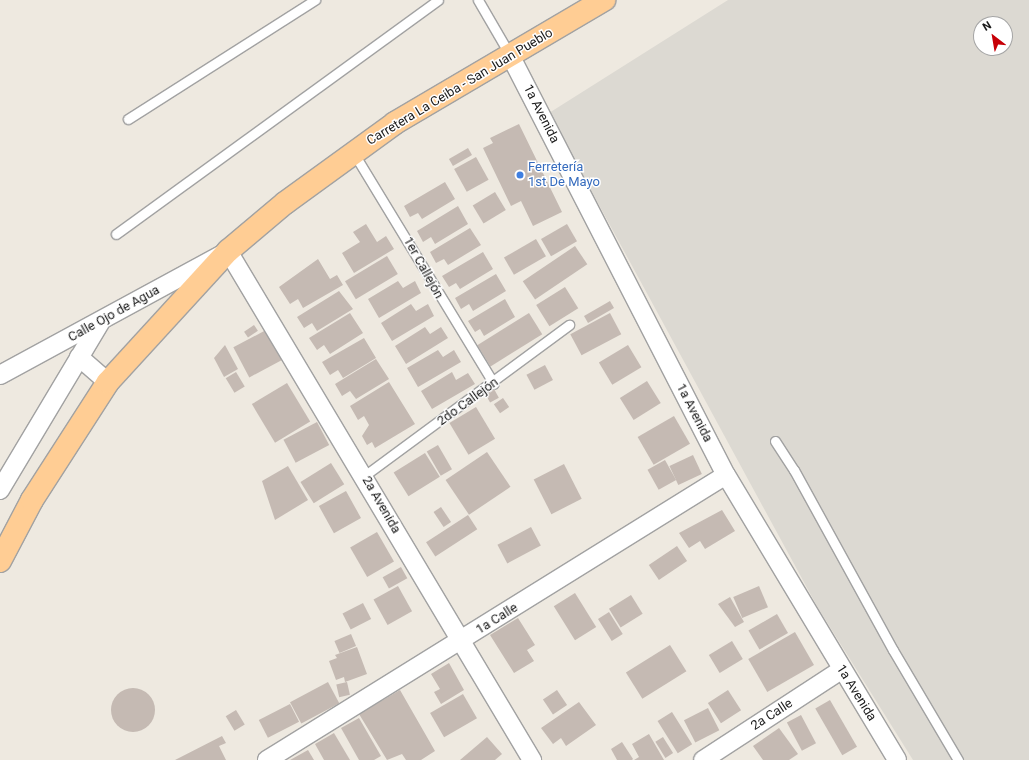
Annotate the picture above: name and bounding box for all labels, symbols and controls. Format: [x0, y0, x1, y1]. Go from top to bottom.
north arrow [973, 16, 1013, 56]
text: N [980, 19, 994, 34]
street label: Carretera La Ceiba - San Juan Pueblo [364, 25, 556, 149]
street label: 1a Avenida [520, 82, 562, 146]
place label: Ferretería 1st De Mayo [528, 160, 600, 191]
marker: Ferretería 1st De Mayo [515, 170, 525, 180]
street label: 1er Callejón [400, 234, 446, 302]
street label: Calle Ojo de Agua [66, 282, 162, 346]
street label: 2do Callejón [434, 375, 502, 429]
street label: 1a Avenida [673, 381, 715, 445]
street label: 2a Avenida [358, 474, 404, 536]
street label: 1a Calle [473, 600, 521, 638]
street label: 1a Avenida [833, 662, 879, 724]
street label: 2a Calle [748, 696, 796, 734]

